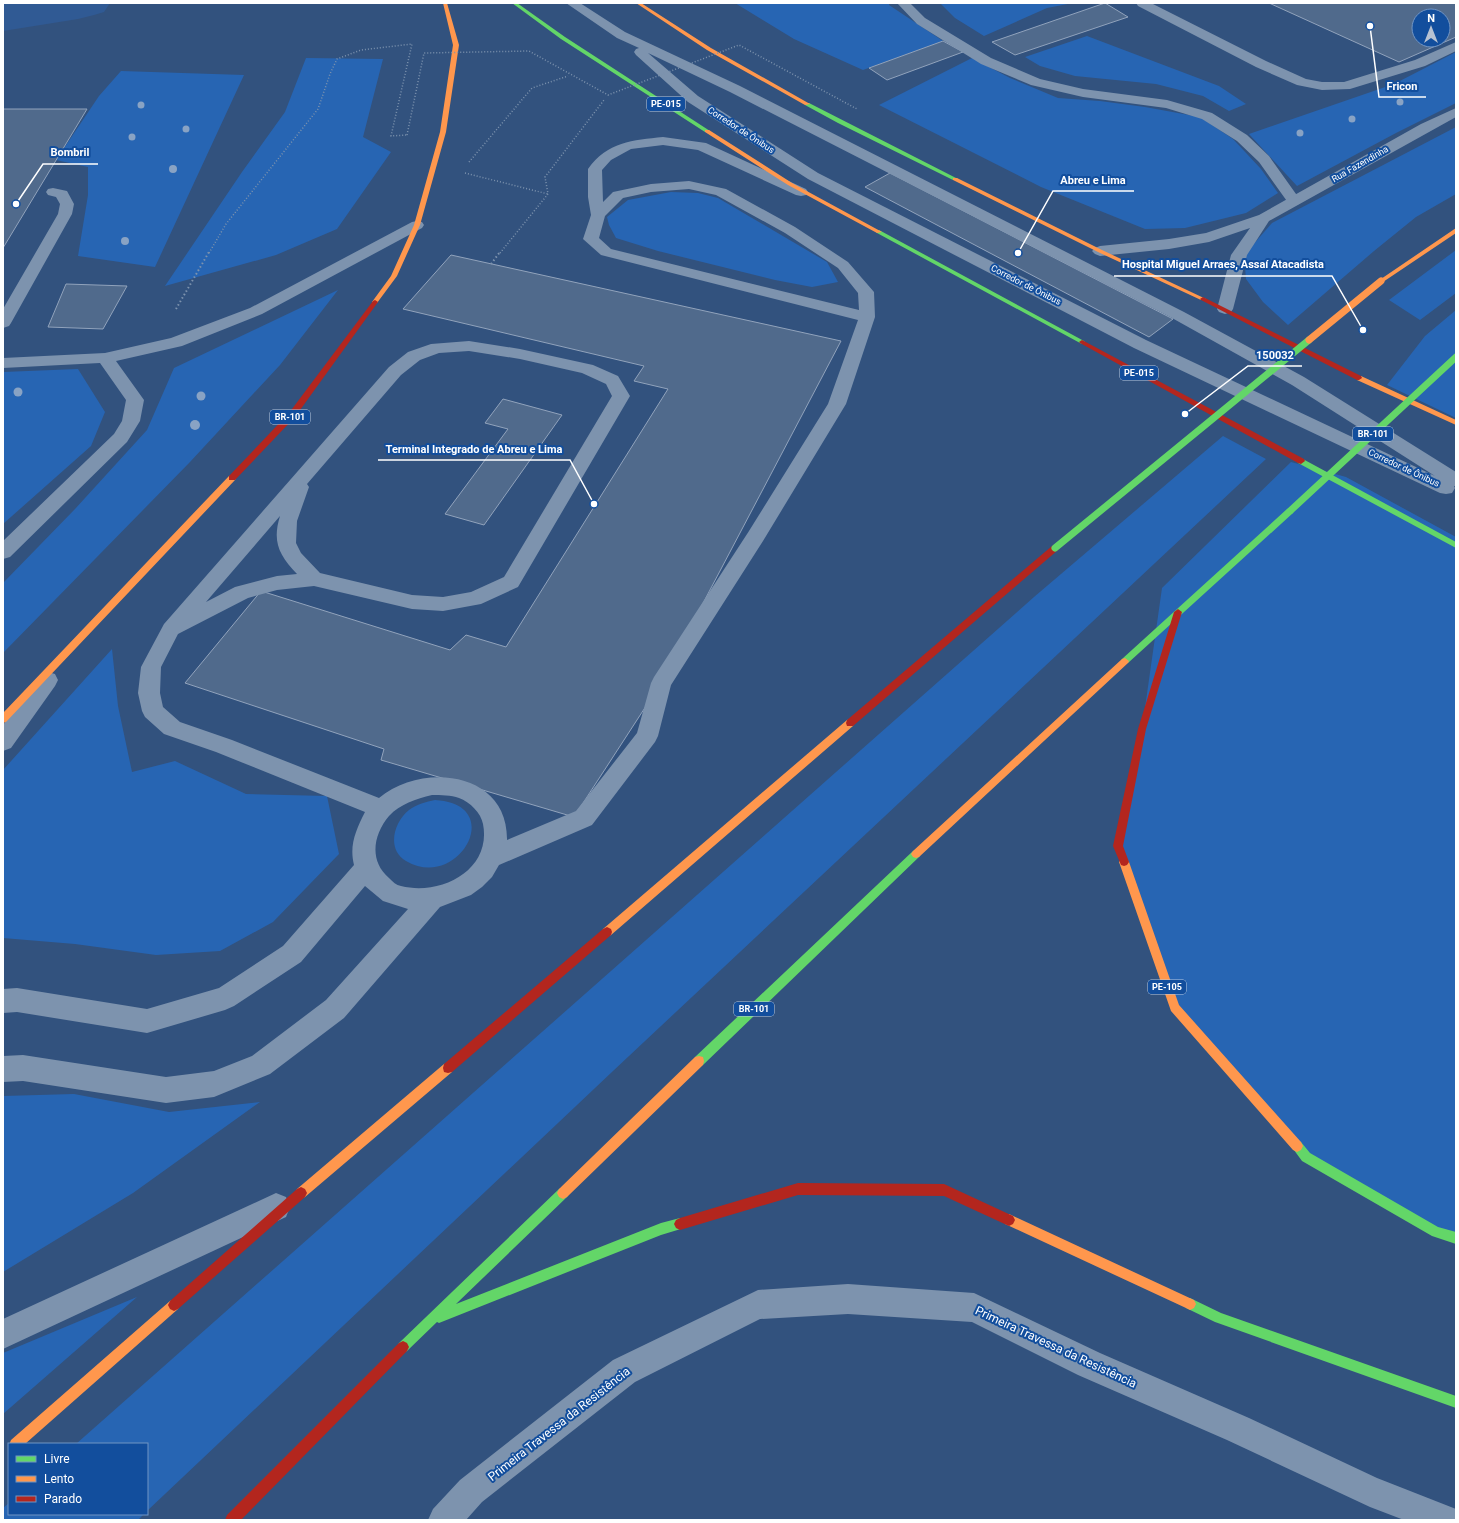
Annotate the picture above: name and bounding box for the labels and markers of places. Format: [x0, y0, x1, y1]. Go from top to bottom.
callout: Fricon [1379, 74, 1426, 97]
callout: Bombril [43, 141, 98, 164]
callout: Abreu e Lima [1053, 168, 1134, 191]
callout: Hospital Miguel Arraes, Assaí Atacadista [1114, 253, 1332, 276]
callout: 150032 [1248, 343, 1302, 366]
callout: Terminal Integrado de Abreu e Lima [378, 437, 570, 460]

